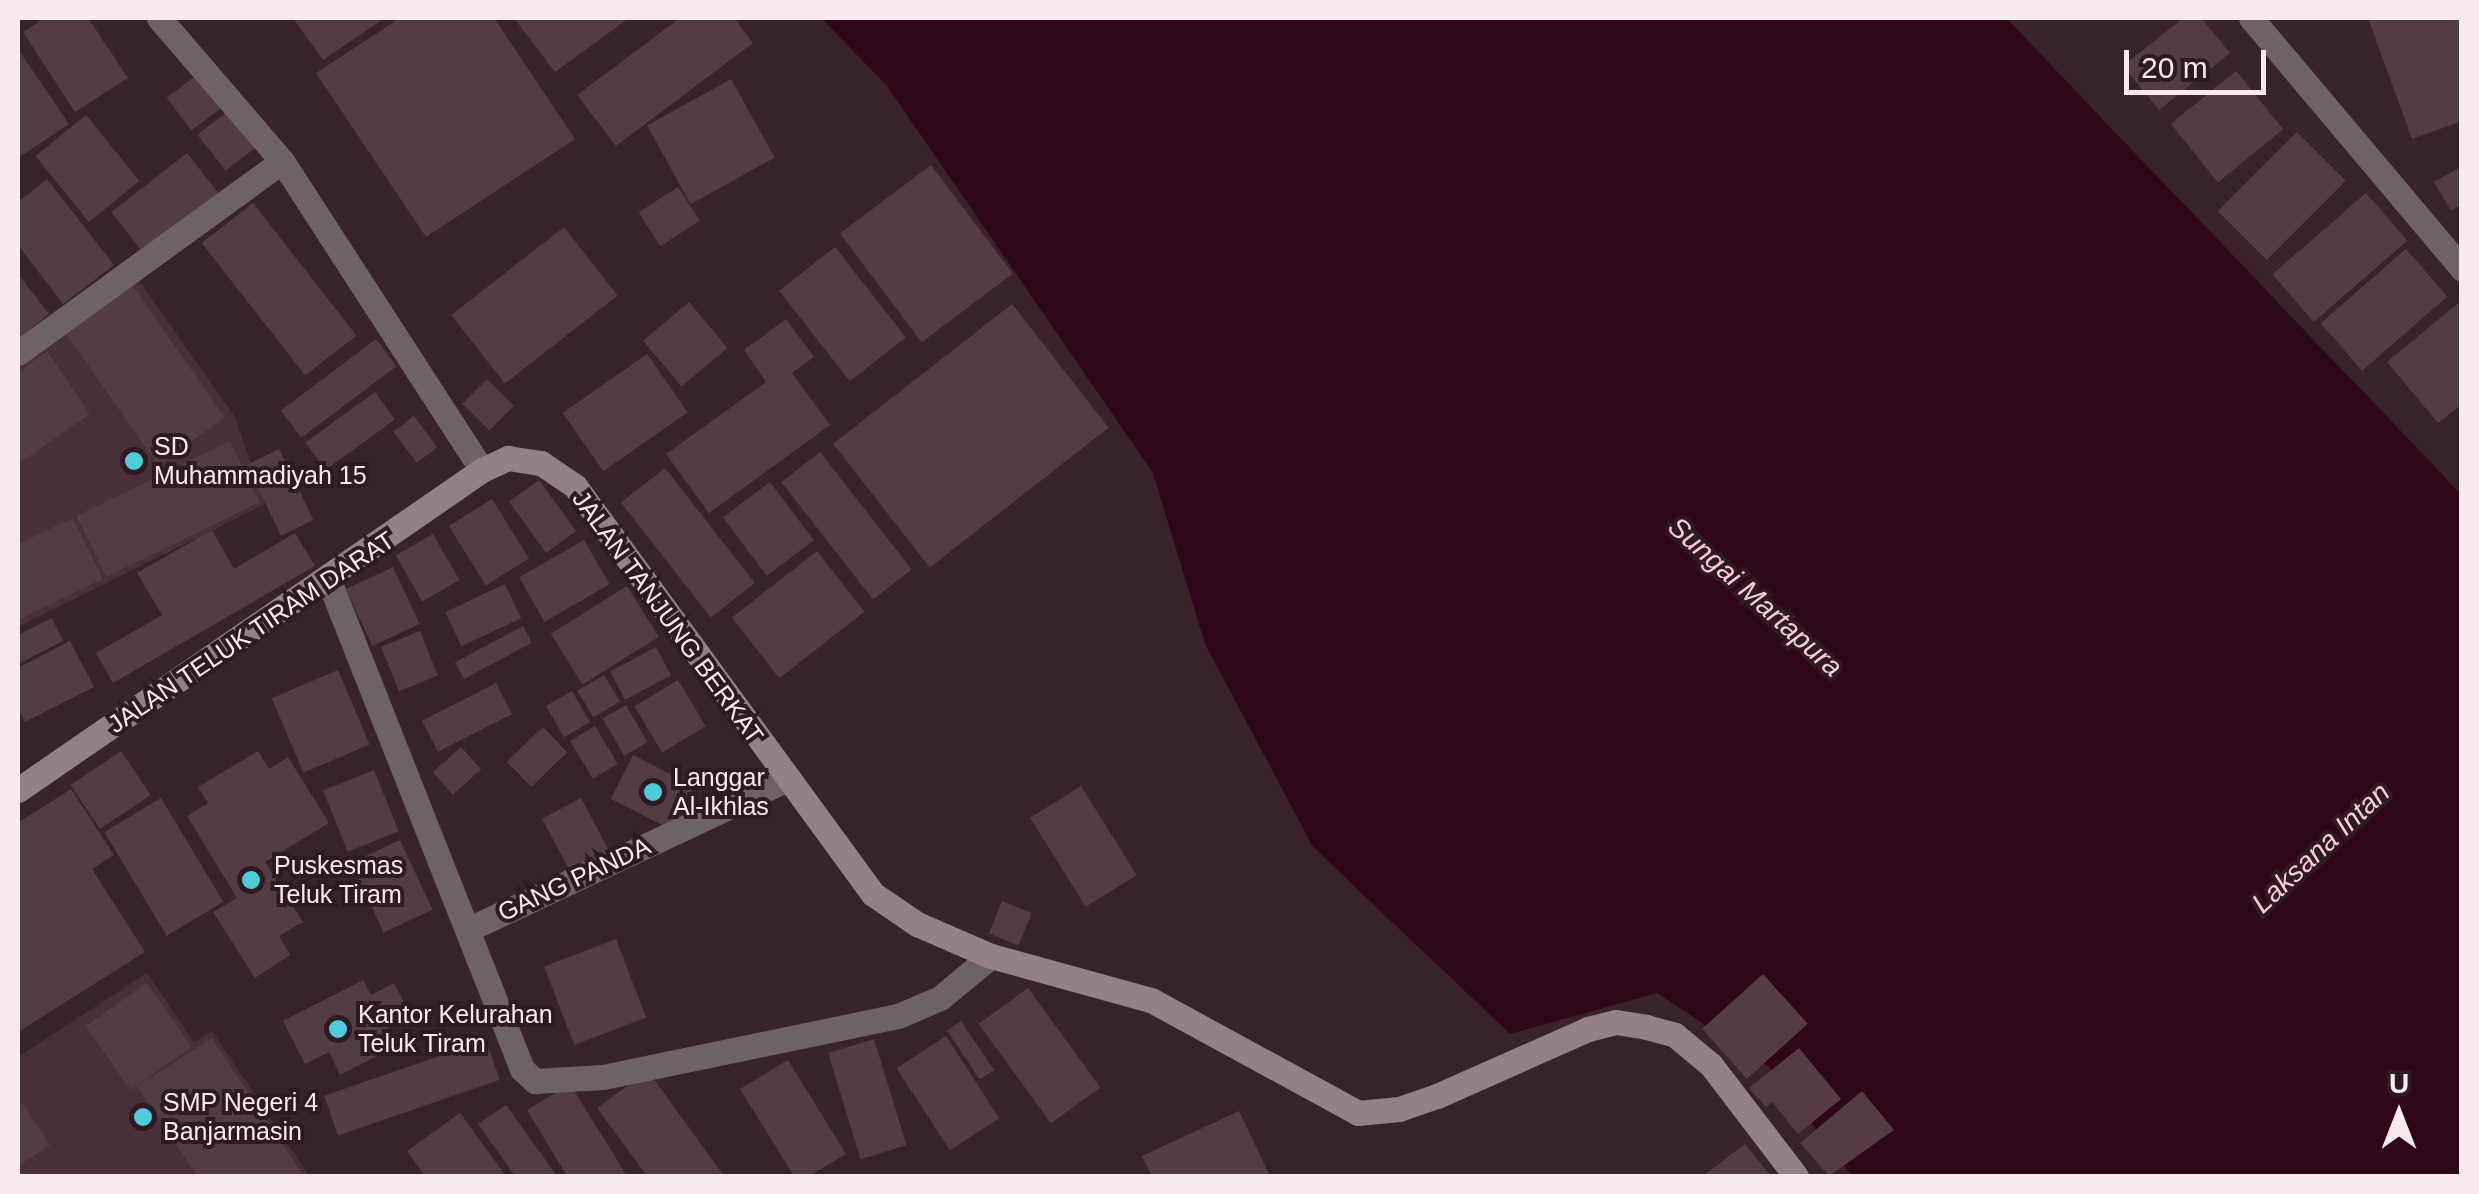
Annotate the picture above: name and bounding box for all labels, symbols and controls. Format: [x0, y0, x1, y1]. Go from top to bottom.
scale bar [2129, 30, 2272, 92]
text: 20 m [2141, 51, 2208, 84]
place label: SD Muhammadiyah 15 [154, 432, 367, 491]
marker: SD Muhammadiyah 15 [123, 450, 145, 472]
street label: JALAN TANJUNG BERKAT [566, 484, 770, 750]
water label: Sungai Martapura [1661, 510, 1849, 684]
street label: JALAN TELUK TIRAM DARAT [102, 525, 400, 739]
place label: Langgar Al-Ikhlas [673, 763, 769, 822]
water label: Laksana Intan [2245, 776, 2397, 920]
marker: Langgar Al-Ikhlas [642, 781, 664, 803]
street label: GANG PANDA [493, 831, 655, 927]
place label: Puskesmas Teluk Tiram [274, 851, 403, 910]
marker: Puskesmas Teluk Tiram [238, 867, 264, 893]
place label: Kantor Kelurahan Teluk Tiram [358, 1000, 553, 1059]
marker: Kantor Kelurahan Teluk Tiram [327, 1018, 349, 1040]
north arrow [2349, 1064, 2449, 1164]
text: U [2389, 1068, 2409, 1099]
place label: SMP Negeri 4 Banjarmasin [163, 1088, 319, 1147]
marker: SMP Negeri 4 Banjarmasin [132, 1106, 154, 1128]

